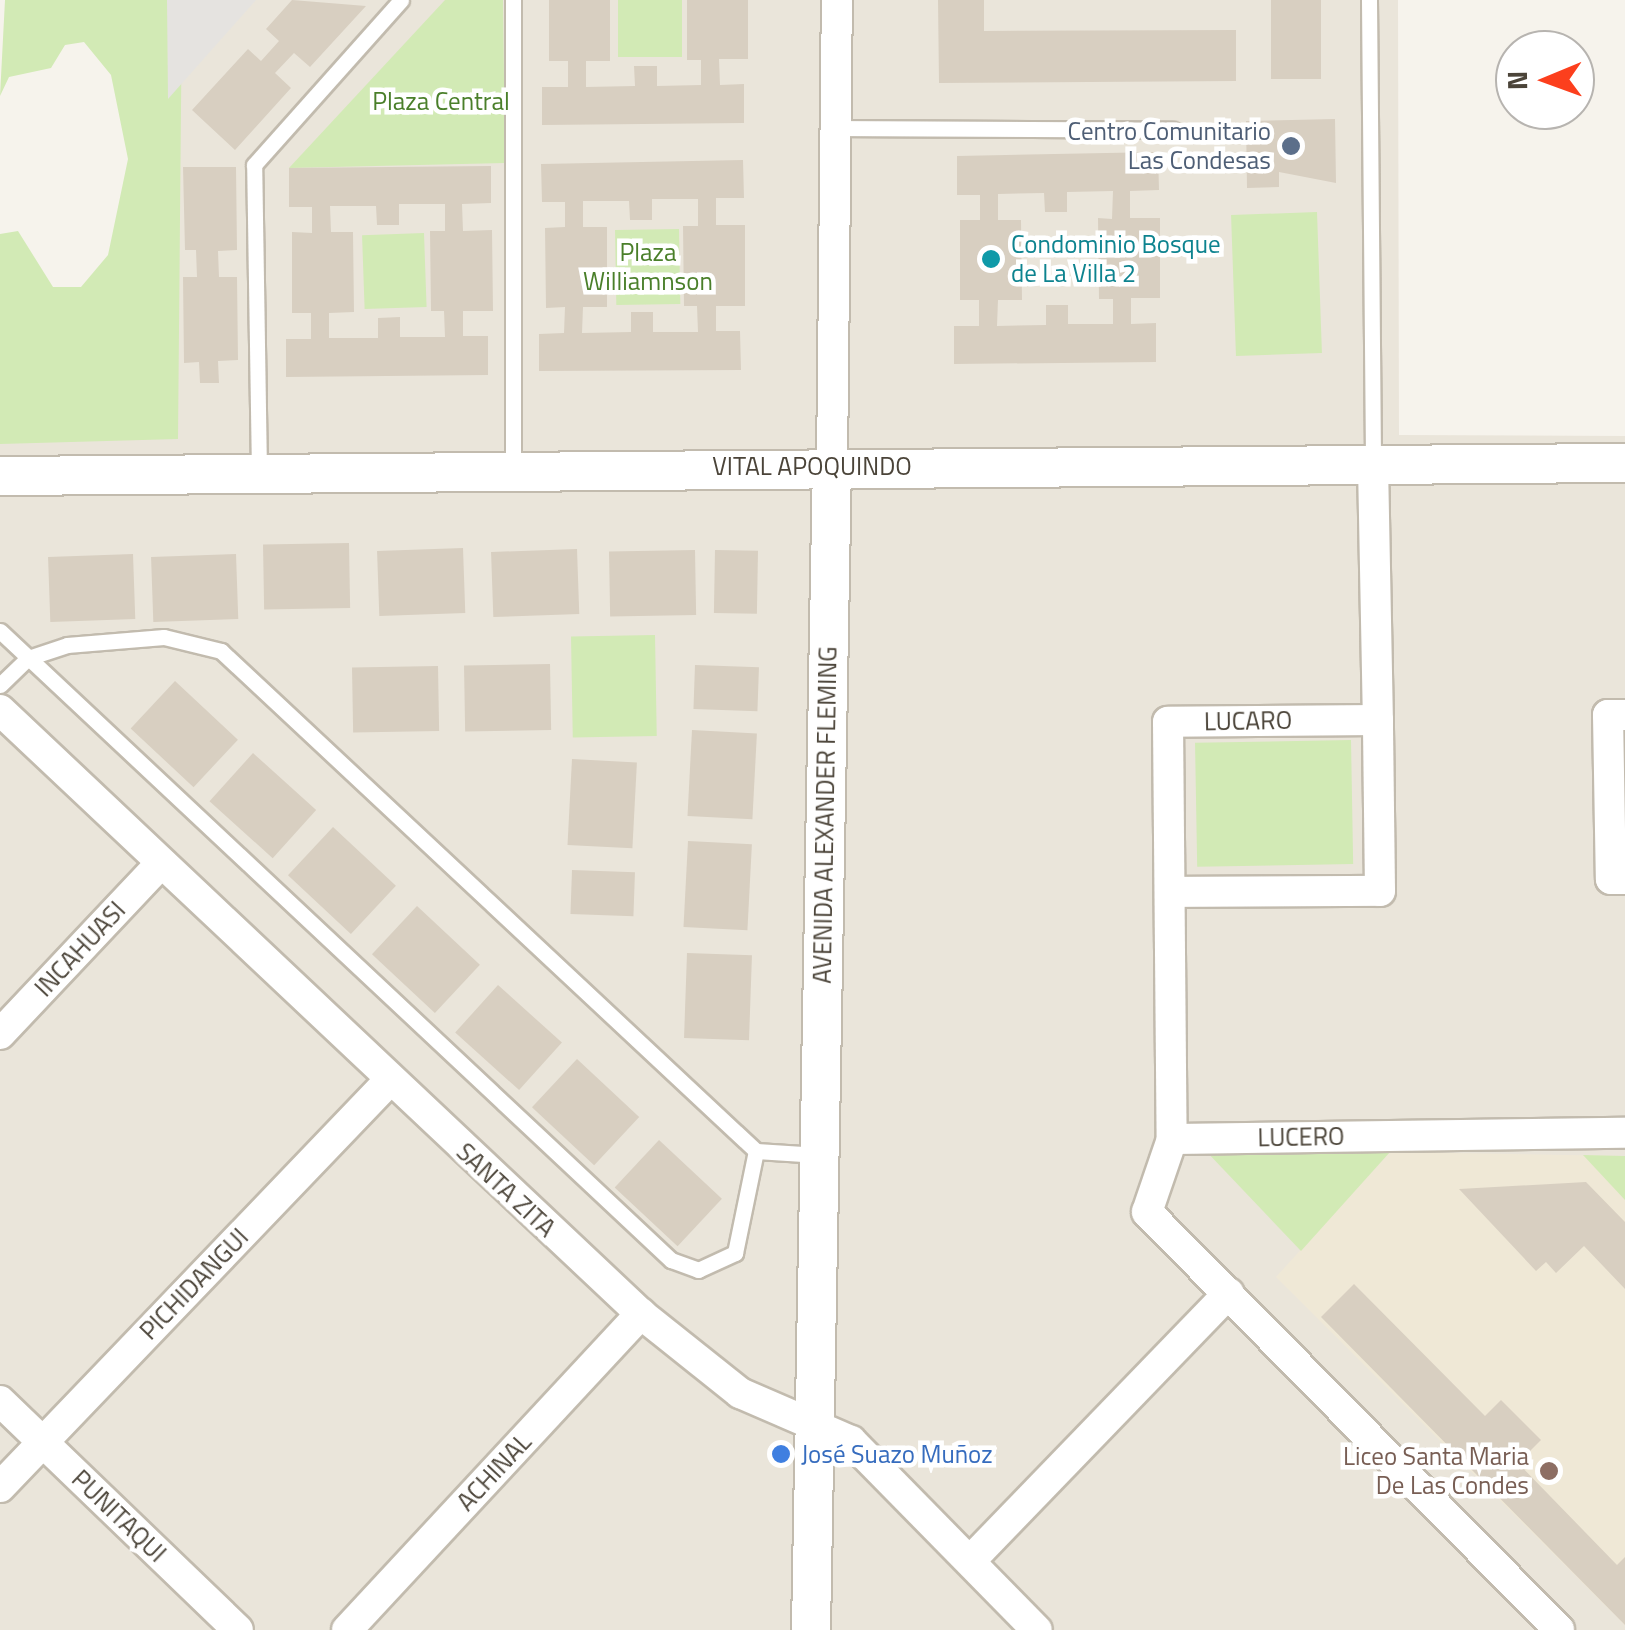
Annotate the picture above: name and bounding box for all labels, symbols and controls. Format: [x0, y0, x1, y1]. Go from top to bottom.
north arrow [1495, 30, 1595, 130]
text: N [1495, 70, 1538, 91]
park label: Plaza Central [372, 86, 510, 116]
place label: Centro Comunitario Las Condesas [1068, 117, 1271, 176]
marker: Centro Comunitario Las Condesas [1280, 135, 1302, 157]
place label: Condominio Bosque de La Villa 2 [1011, 230, 1221, 289]
park label: Plaza Williamnson [583, 238, 713, 297]
marker: Condominio Bosque de La Villa 2 [980, 248, 1002, 270]
street label: VITAL APOQUINDO [712, 451, 912, 481]
street label: AVENIDA ALEXANDER FLEMING [807, 646, 843, 984]
street label: LUCARO [1204, 705, 1292, 737]
street label: INCAHUASI [29, 895, 131, 1003]
street label: LUCERO [1257, 1121, 1345, 1153]
street label: SANTA ZITA [450, 1137, 562, 1243]
street label: PICHIDANGUI [134, 1222, 254, 1346]
street label: ACHINAL [451, 1427, 537, 1517]
place label: José Suazo Muñoz [801, 1439, 993, 1469]
place label: Liceo Santa Maria De Las Condes [1343, 1442, 1529, 1501]
marker: José Suazo Muñoz [770, 1443, 792, 1465]
marker: Liceo Santa Maria De Las Condes [1538, 1460, 1560, 1482]
street label: PUNITAQUI [66, 1464, 172, 1568]

